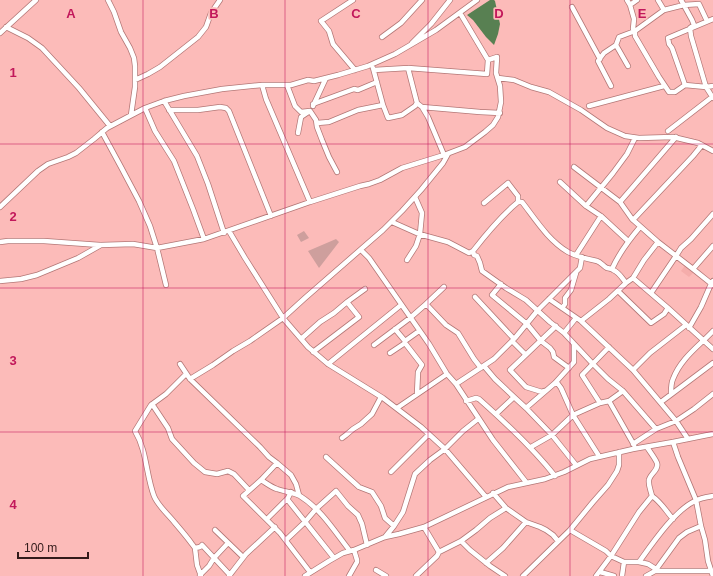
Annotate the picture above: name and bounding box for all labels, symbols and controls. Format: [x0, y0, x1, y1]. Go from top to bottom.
text: A [66, 6, 76, 21]
text: B [209, 6, 219, 21]
text: C [351, 6, 361, 21]
text: D [494, 6, 504, 21]
text: E [638, 6, 647, 21]
text: 1 [9, 65, 17, 80]
text: 2 [9, 209, 17, 224]
text: 3 [9, 353, 17, 368]
text: 4 [9, 497, 17, 512]
scale bar [18, 534, 88, 560]
text: 100 m [24, 541, 57, 555]

